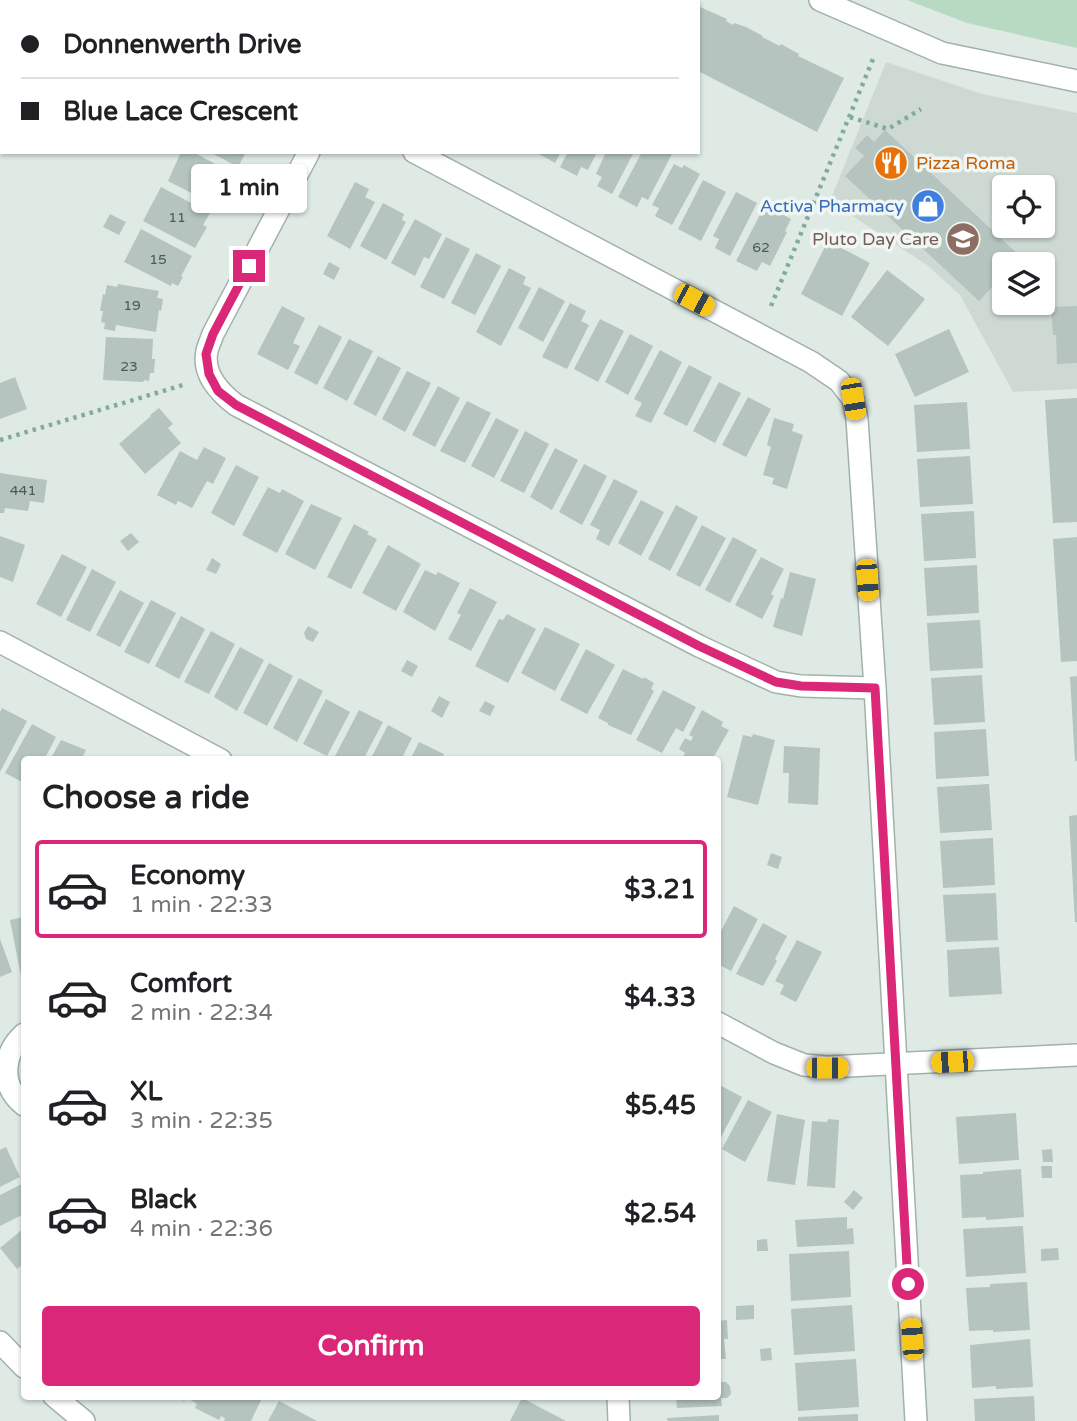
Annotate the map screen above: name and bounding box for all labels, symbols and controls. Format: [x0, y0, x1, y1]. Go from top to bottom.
text: Donnenwerth Drive [63, 29, 301, 60]
text: Blue Lace Crescent [63, 96, 298, 127]
restaurant icon: Pizza Roma [872, 144, 910, 182]
place label: Pizza Roma [916, 152, 1016, 174]
callout: 1 min [191, 164, 307, 214]
text: 1 min [218, 174, 280, 202]
map controls [992, 175, 1055, 315]
button: locate [992, 175, 1055, 238]
shop icon: Activa Pharmacy [909, 187, 947, 225]
place label: Activa Pharmacy [760, 195, 904, 217]
house number: 11 [168, 209, 186, 226]
school or university icon: Pluto Day Care [944, 220, 982, 258]
place label: Pluto Day Care [812, 228, 939, 250]
house number: 62 [752, 239, 770, 256]
route end [233, 250, 265, 282]
house number: 15 [149, 251, 167, 268]
button: layers [992, 252, 1055, 315]
car [671, 281, 718, 319]
house number: 19 [123, 297, 141, 314]
house number: 23 [120, 358, 138, 375]
car [840, 376, 867, 422]
house number: 441 [10, 482, 36, 499]
car [856, 558, 879, 602]
text: Choose a ride [42, 779, 249, 817]
icon: car [46, 858, 109, 921]
text: Economy [130, 860, 245, 891]
text: $3.21 [624, 874, 696, 905]
text: 1 min · 22:33 [130, 891, 273, 919]
icon: car [46, 966, 109, 1029]
text: Comfort [130, 968, 232, 999]
text: $4.33 [624, 982, 696, 1013]
text: 2 min · 22:34 [130, 999, 273, 1027]
car [931, 1050, 974, 1074]
car [807, 1058, 849, 1079]
icon: car [46, 1074, 109, 1137]
text: XL [130, 1076, 162, 1107]
text: $5.45 [625, 1090, 696, 1121]
text: 3 min · 22:35 [130, 1107, 273, 1135]
icon: car [46, 1182, 109, 1245]
text: Black [130, 1184, 197, 1215]
text: $2.54 [624, 1198, 696, 1229]
text: 4 min · 22:36 [130, 1215, 273, 1243]
route start [892, 1268, 924, 1300]
button: Confirm [42, 1306, 700, 1386]
car [901, 1317, 924, 1361]

